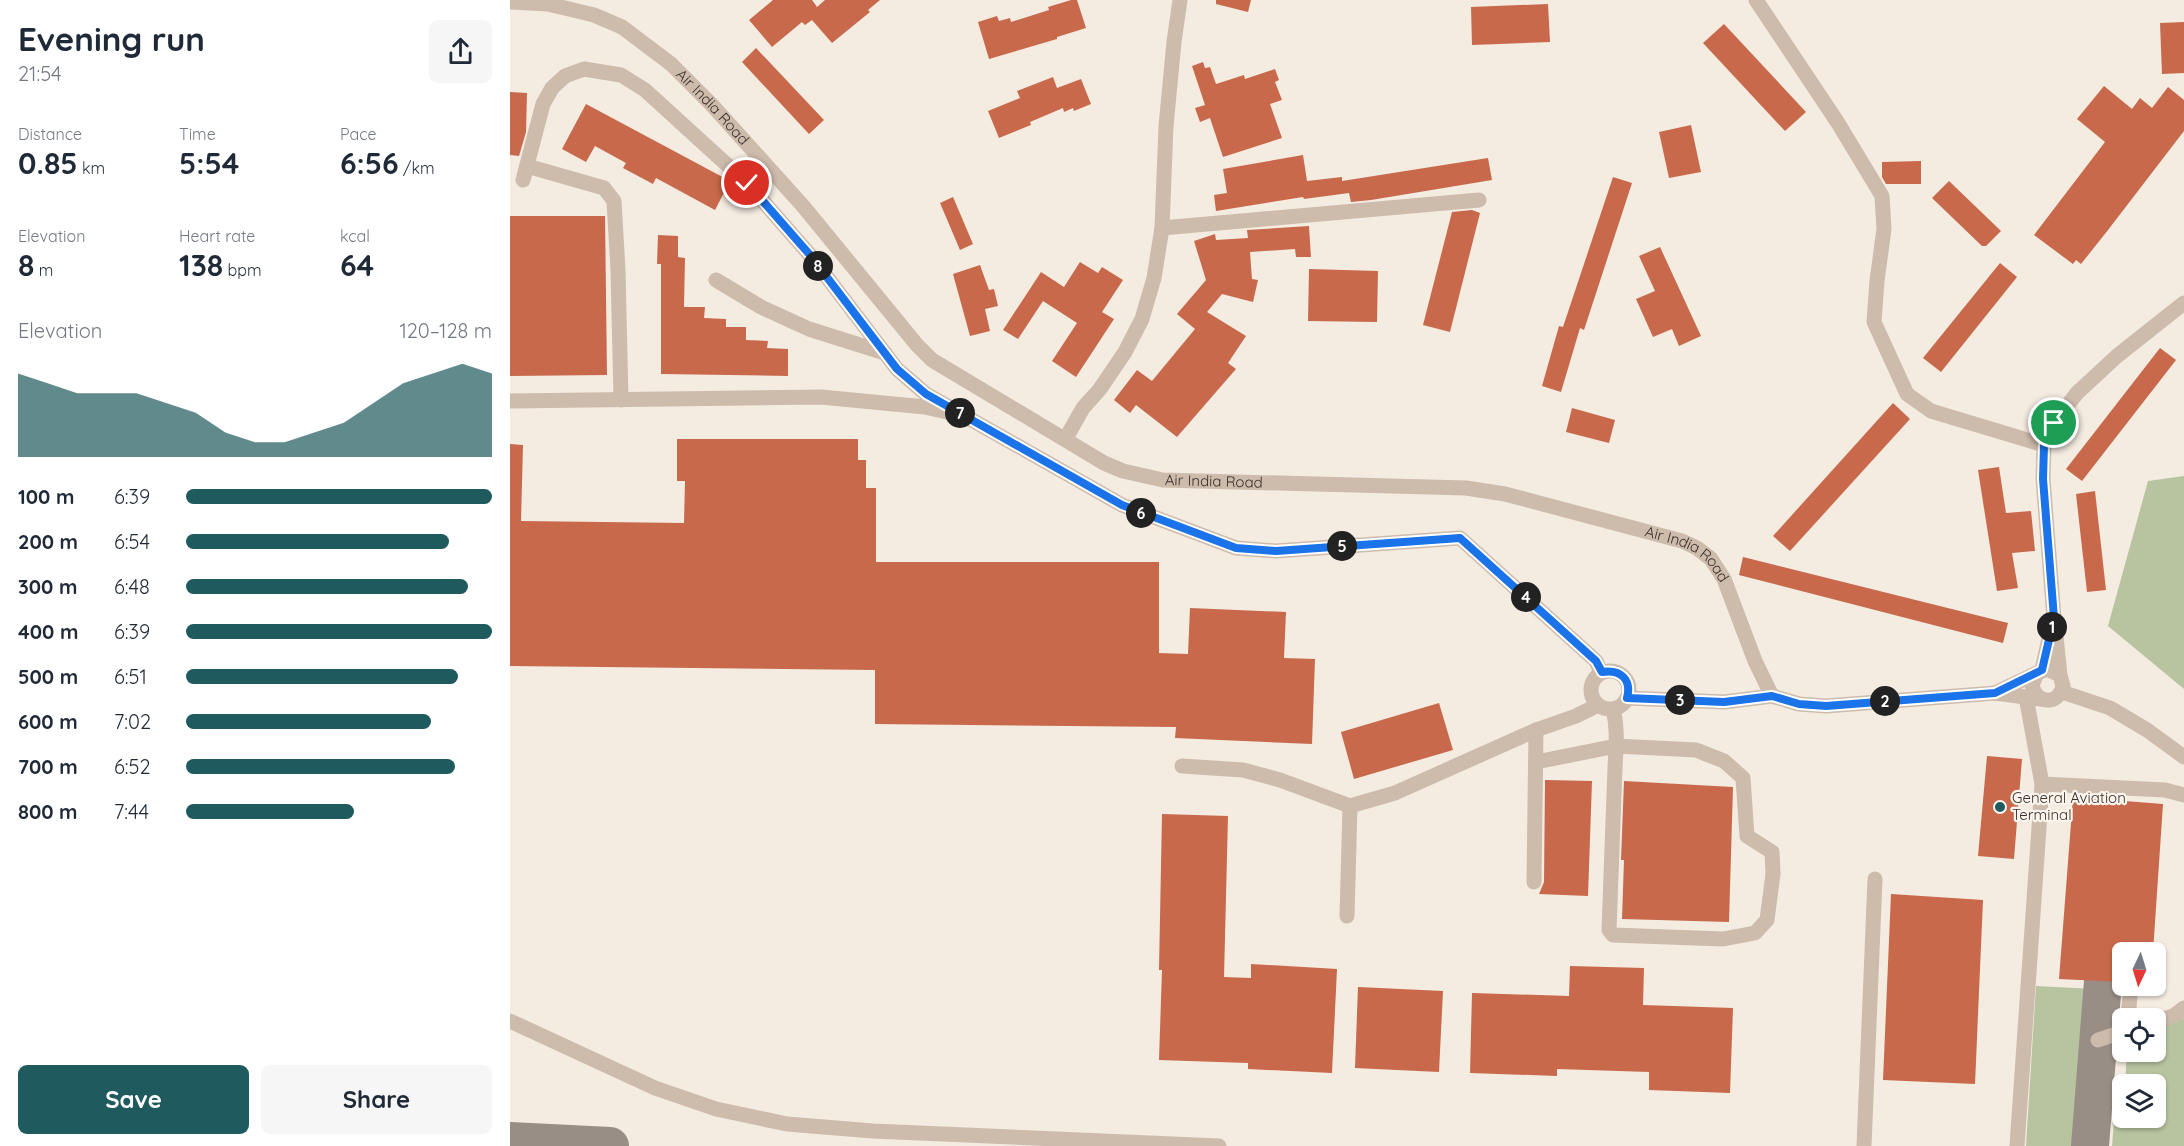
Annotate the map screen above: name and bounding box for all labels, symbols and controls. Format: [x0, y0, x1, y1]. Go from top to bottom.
text: Evening run [18, 18, 205, 59]
button: share [429, 20, 492, 83]
text: 21:54 [18, 61, 62, 86]
street label: Air India Road [672, 65, 753, 149]
text: Distance [18, 124, 82, 144]
text: Time [179, 124, 216, 144]
text: Pace [340, 124, 376, 144]
text: 0.85 [18, 144, 78, 182]
text: 5:54 [179, 144, 239, 182]
text: 6:56 [340, 144, 399, 182]
pin [721, 157, 772, 208]
text: km [78, 158, 105, 178]
text: /km [399, 158, 435, 178]
icon: check [730, 166, 763, 199]
text: Elevation [18, 226, 85, 246]
text: Heart rate [179, 226, 255, 246]
text: kcal [340, 226, 370, 246]
text: 8 [18, 246, 34, 284]
text: 138 [179, 246, 223, 284]
text: 64 [340, 246, 374, 284]
pin: 8 [803, 251, 833, 281]
text: 8 [814, 256, 822, 276]
text: m [34, 260, 53, 280]
text: bpm [223, 260, 262, 280]
text: Elevation [18, 318, 102, 343]
text: 120–128 m [399, 318, 492, 343]
pin [2028, 397, 2079, 448]
pin: 7 [945, 398, 975, 428]
text: 7 [956, 403, 964, 423]
icon: arrive [2037, 406, 2070, 439]
street label: Air India Road [1165, 470, 1263, 492]
text: 100 m [18, 484, 74, 509]
text: 6:39 [114, 484, 150, 509]
pin: 6 [1126, 498, 1156, 528]
text: 6 [1137, 503, 1145, 523]
street label: Air India Road [1643, 522, 1733, 585]
text: 200 m [18, 529, 78, 554]
text: 6:54 [114, 529, 150, 554]
pin: 5 [1327, 531, 1357, 561]
text: 5 [1337, 536, 1347, 556]
text: 300 m [18, 574, 77, 599]
text: 6:48 [114, 574, 150, 599]
pin: 4 [1511, 582, 1541, 612]
text: 4 [1521, 587, 1531, 607]
pin: 1 [2037, 612, 2067, 642]
text: 1 [2049, 617, 2055, 637]
text: 400 m [18, 619, 78, 644]
text: 6:39 [114, 619, 150, 644]
text: 500 m [18, 664, 78, 689]
text: 6:51 [114, 664, 147, 689]
pin: 3 [1665, 685, 1695, 715]
pin: 2 [1870, 686, 1900, 716]
text: 3 [1676, 690, 1684, 710]
text: 2 [1880, 691, 1890, 711]
text: 600 m [18, 709, 78, 734]
text: 7:02 [114, 709, 151, 734]
text: 700 m [18, 754, 78, 779]
text: 6:52 [114, 754, 150, 779]
place label: General Aviation Terminal [2012, 788, 2126, 824]
text: 800 m [18, 799, 78, 824]
text: 7:44 [114, 799, 149, 824]
marker: General Aviation Terminal [1993, 800, 2007, 814]
north arrow [2112, 942, 2166, 996]
map controls [2112, 942, 2166, 1128]
button: locate [2112, 1008, 2166, 1062]
button: Save [18, 1065, 249, 1134]
button: Share [261, 1065, 492, 1134]
button: layers [2112, 1074, 2166, 1128]

